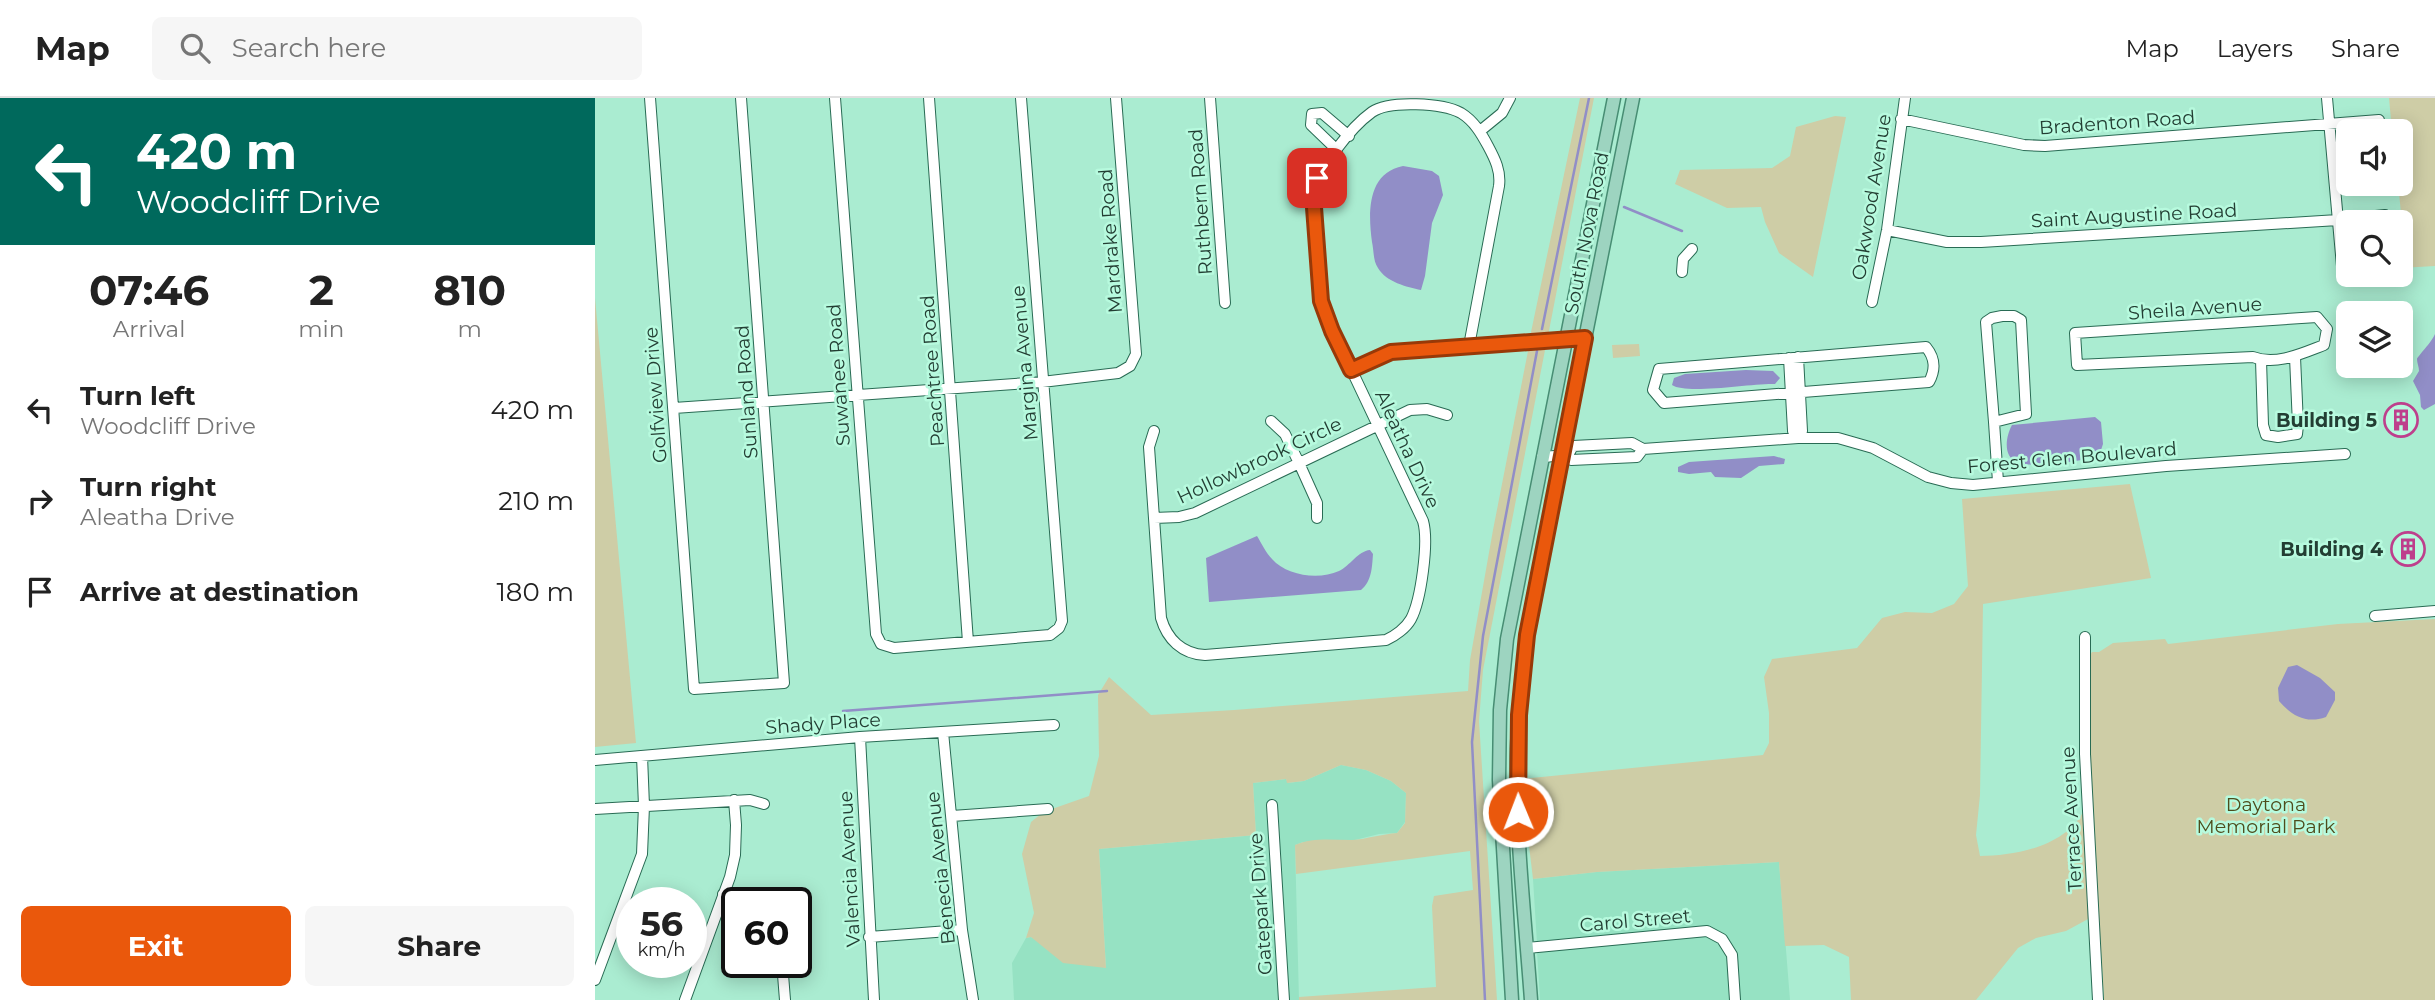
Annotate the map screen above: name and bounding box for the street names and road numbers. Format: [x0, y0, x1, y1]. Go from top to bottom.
street label: Bradenton Road [2038, 106, 2196, 139]
street label: Oakwood Avenue [1847, 112, 1896, 282]
street label: Ruthbern Road [1184, 128, 1217, 276]
street label: South Nova Road [1559, 150, 1614, 316]
street label: Mardrake Road [1094, 168, 1127, 314]
street label: Saint Augustine Road [2030, 199, 2238, 232]
street label: Margina Avenue [1006, 284, 1043, 441]
street label: Sheila Avenue [2127, 292, 2263, 325]
street label: Peachtree Road [916, 294, 949, 448]
street label: Suwanee Road [822, 303, 855, 447]
street label: Sunland Road [730, 324, 763, 460]
street label: Golfview Drive [639, 326, 672, 464]
street label: Aleatha Drive [1370, 387, 1445, 512]
street label: Hollowbrook Circle [1173, 412, 1345, 509]
street label: Forest Glen Boulevard [1966, 437, 2178, 478]
street label: Shady Place [764, 708, 882, 739]
street label: Terrace Avenue [2056, 746, 2087, 892]
street label: Valencia Avenue [834, 790, 865, 948]
street label: Benecia Avenue [921, 790, 960, 946]
street label: Gatepark Drive [1244, 832, 1277, 976]
street label: Carol Street [1579, 904, 1692, 937]

